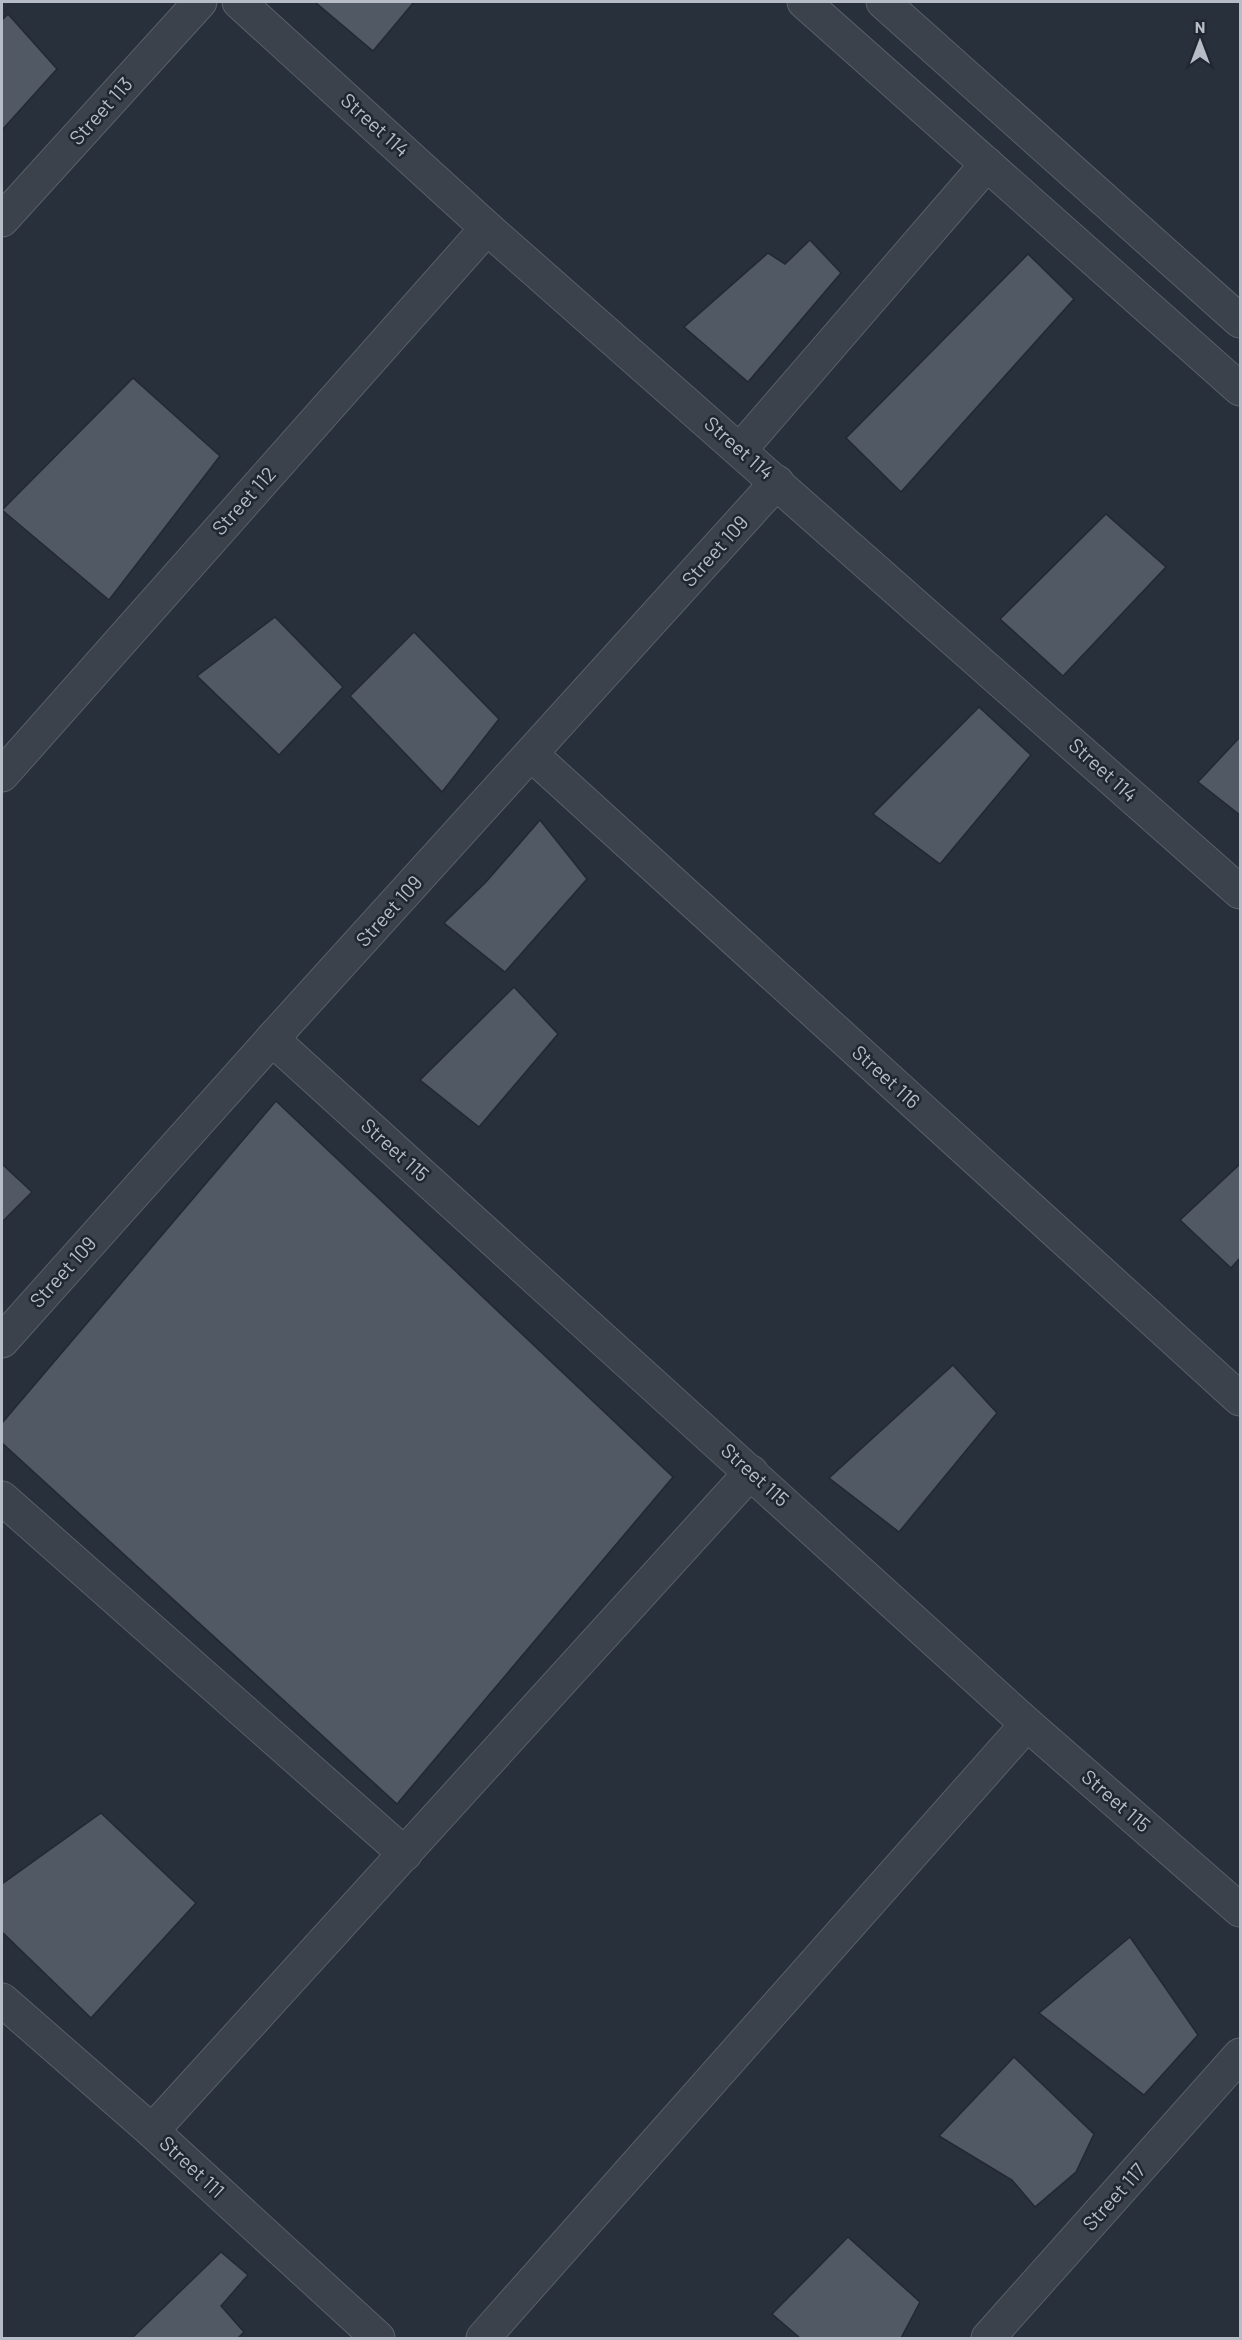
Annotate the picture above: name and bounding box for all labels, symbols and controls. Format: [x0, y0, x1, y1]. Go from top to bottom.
north arrow [1170, 12, 1230, 72]
text: N [1195, 17, 1205, 36]
street label: Street 113 [64, 71, 137, 149]
street label: Street 114 [337, 87, 415, 161]
street label: Street 114 [700, 411, 779, 484]
street label: Street 112 [206, 461, 280, 539]
street label: Street 109 [676, 510, 752, 591]
street label: Street 114 [1065, 732, 1143, 806]
street label: Street 109 [350, 870, 426, 951]
street label: Street 116 [848, 1040, 926, 1113]
street label: Street 115 [357, 1113, 435, 1186]
street label: Street 109 [24, 1231, 100, 1312]
street label: Street 115 [717, 1438, 795, 1511]
street label: Street 115 [1077, 1764, 1156, 1837]
street label: Street 111 [155, 2130, 230, 2202]
street label: Street 117 [1077, 2157, 1150, 2235]

